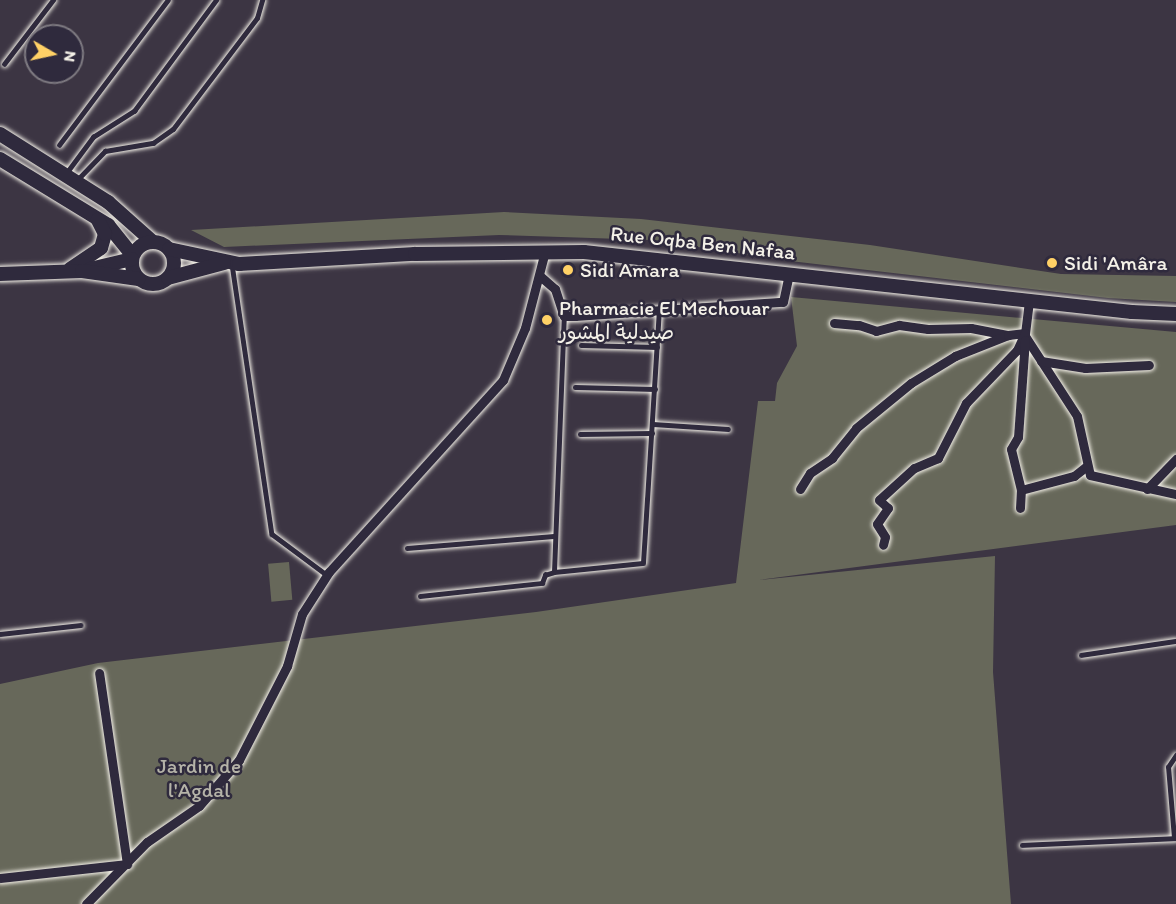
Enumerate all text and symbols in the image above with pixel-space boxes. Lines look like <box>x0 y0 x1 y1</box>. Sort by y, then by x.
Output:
north arrow <box>24 24 84 84</box>
text: N <box>60 50 81 63</box>
street label: Rue Oqba Ben Nafaa <box>609 221 797 265</box>
place label: Sidi 'Amâra <box>1064 250 1168 276</box>
marker: Sidi 'Amâra <box>1045 256 1059 270</box>
place label: Sidi Amara <box>580 257 679 283</box>
marker: Sidi Amara <box>561 263 575 277</box>
place label: Pharmacie El Mechouar صيدلية المشور <box>559 295 770 345</box>
marker: Pharmacie El Mechouar صيدلية المشور <box>540 313 554 327</box>
park label: Jardin de l'Agdal <box>157 753 241 803</box>

